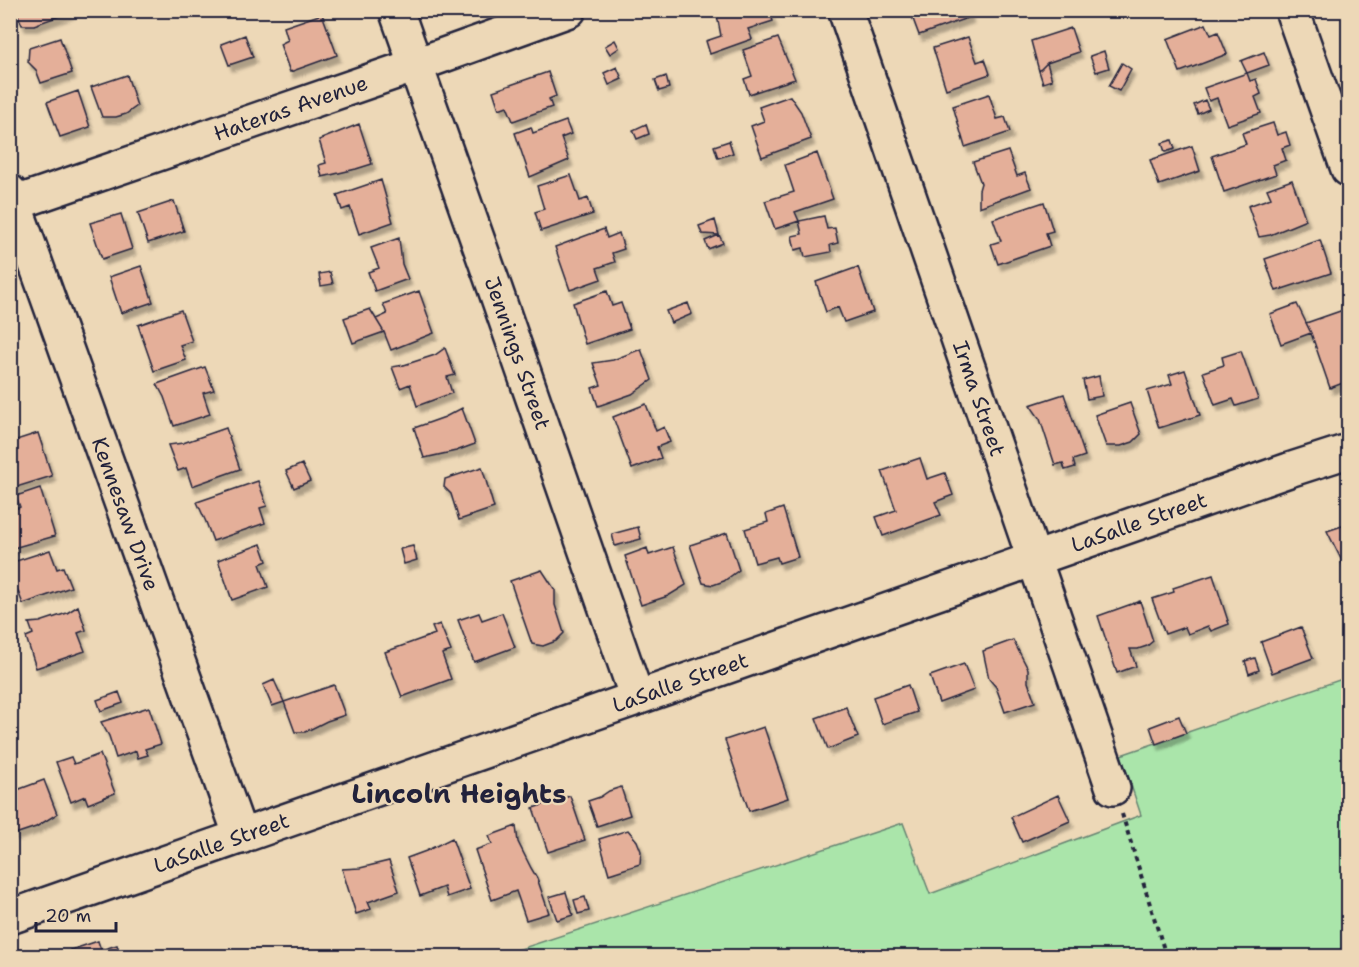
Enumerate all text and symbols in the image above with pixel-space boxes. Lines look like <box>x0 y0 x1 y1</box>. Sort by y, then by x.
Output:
street label: Hateras Avenue <box>210 69 372 148</box>
street label: Jennings Street <box>478 273 557 433</box>
street label: Irma Street <box>946 337 1012 460</box>
street label: Kennesaw Drive <box>85 433 166 595</box>
street label: LaSalle Street <box>1067 486 1211 559</box>
street label: LaSalle Street <box>609 646 752 719</box>
district label: Lincoln Heights <box>352 775 566 812</box>
street label: LaSalle Street <box>150 806 293 880</box>
scale bar <box>36 895 116 933</box>
text: 20 m <box>45 904 91 928</box>

